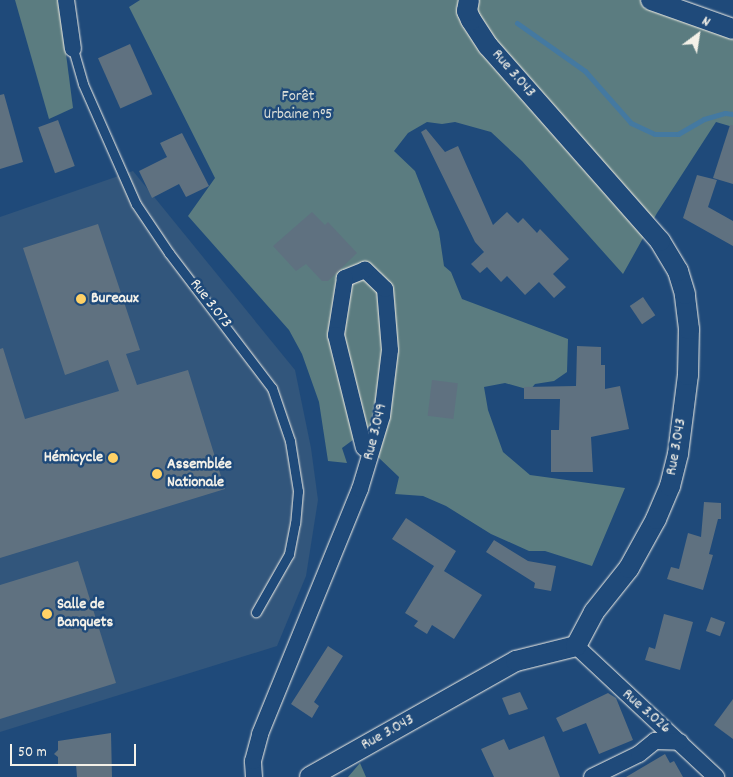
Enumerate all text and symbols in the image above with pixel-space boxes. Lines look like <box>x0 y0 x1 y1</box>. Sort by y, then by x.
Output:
north arrow <box>673 10 723 60</box>
text: N <box>698 12 714 32</box>
street label: Rue 3.043 <box>487 46 539 102</box>
park label: Forêt Urbaine n°5 <box>263 87 333 125</box>
street label: Rue 3.073 <box>185 276 235 332</box>
place label: Bureaux <box>91 289 139 309</box>
marker: Bureaux <box>75 293 87 305</box>
street label: Rue 3.049 <box>360 402 392 462</box>
street label: Rue 3.043 <box>663 417 691 477</box>
place label: Hémicycle <box>44 448 103 468</box>
marker: Hémicycle <box>107 452 119 464</box>
place label: Assemblée Nationale <box>167 455 232 493</box>
marker: Assemblée Nationale <box>151 468 163 480</box>
place label: Salle de Banquets <box>57 595 113 633</box>
marker: Salle de Banquets <box>41 608 53 620</box>
street label: Rue 3.026 <box>618 685 674 739</box>
street label: Rue 3.043 <box>358 711 418 755</box>
scale bar <box>12 734 139 766</box>
text: 50 m <box>18 742 47 764</box>

